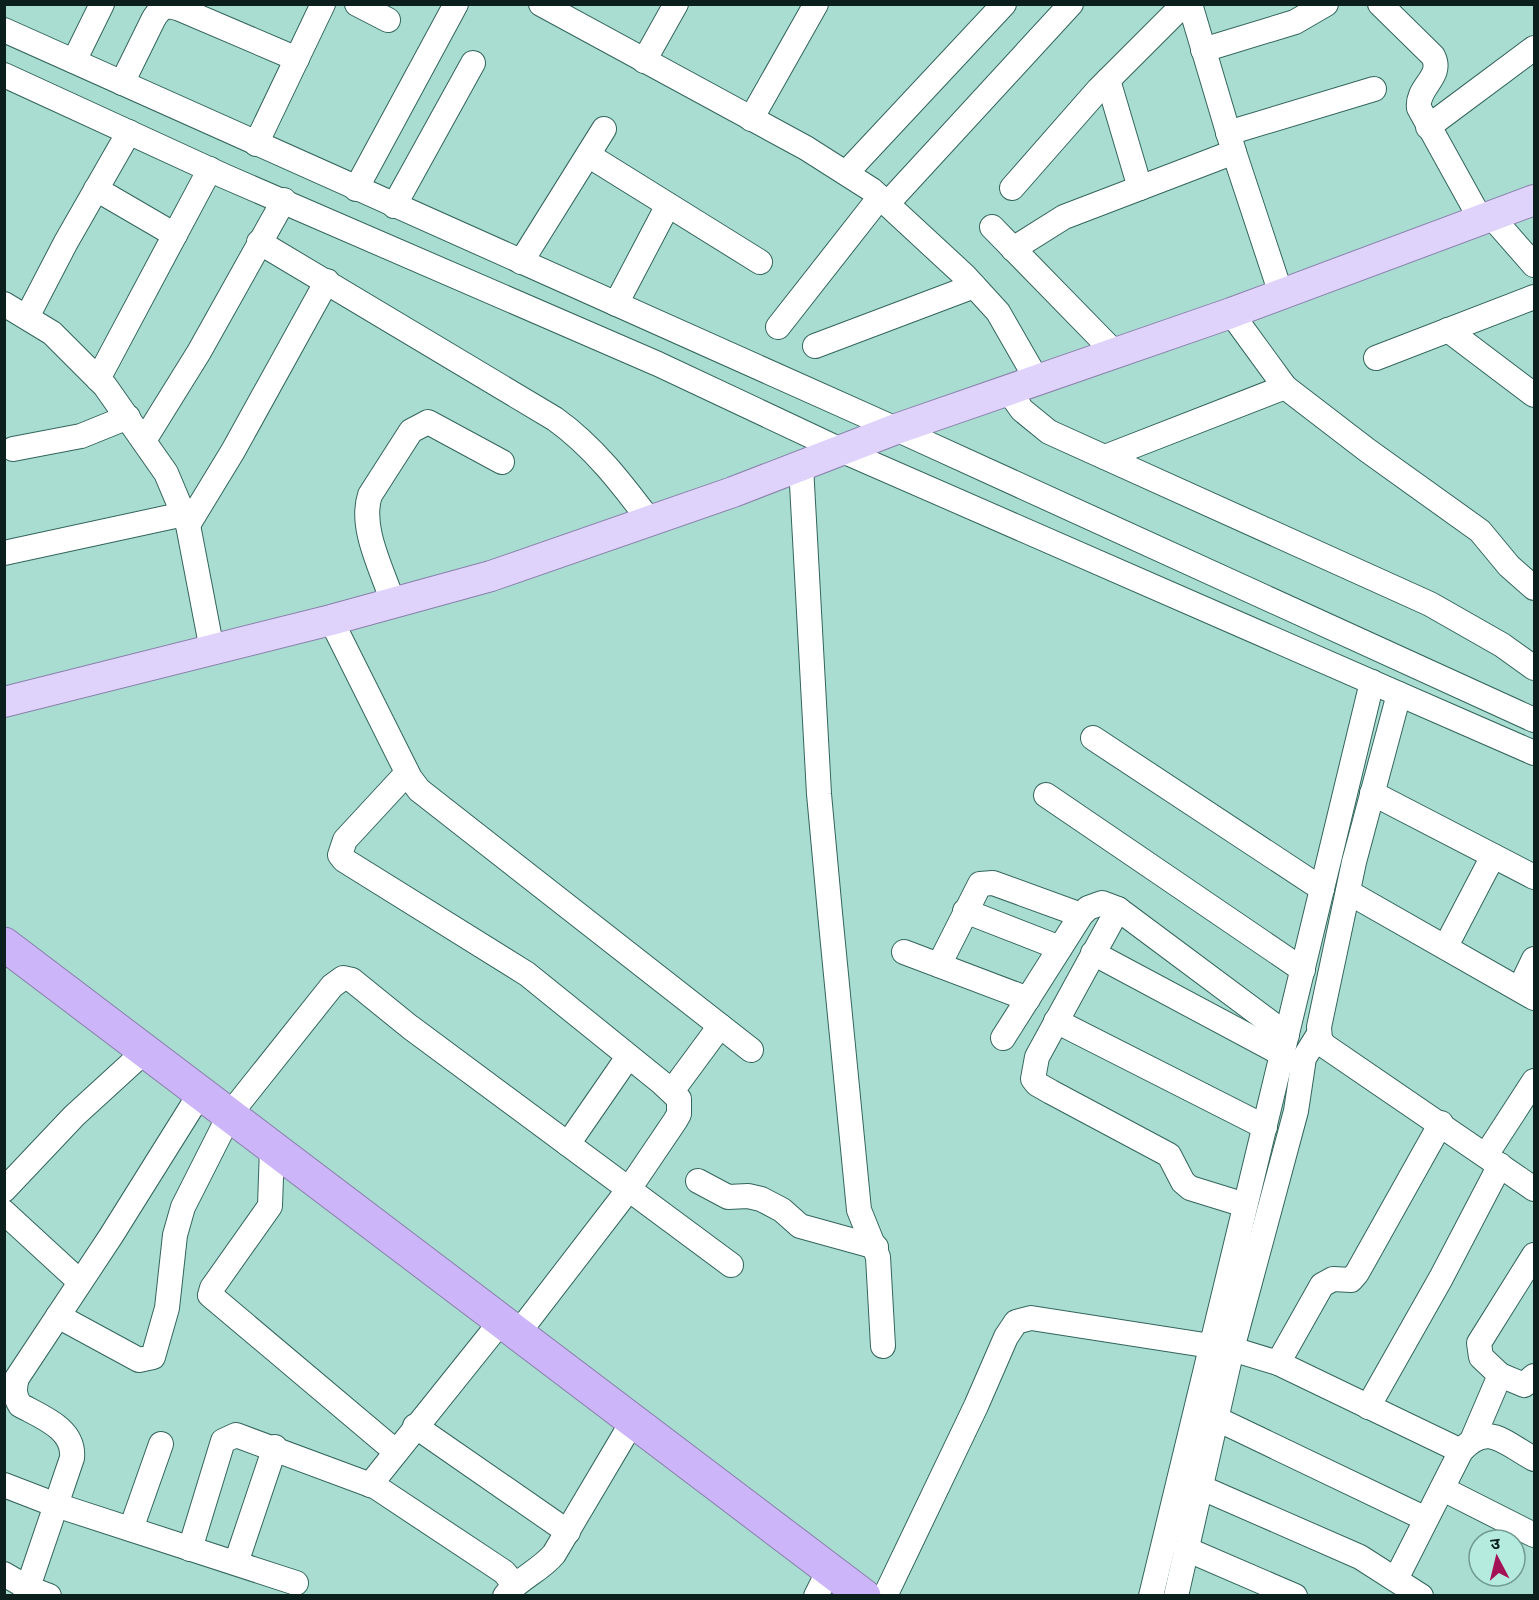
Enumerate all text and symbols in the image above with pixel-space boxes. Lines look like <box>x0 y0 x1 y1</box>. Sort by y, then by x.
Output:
north arrow <box>1467 1528 1527 1588</box>
text: उ <box>1489 1534 1502 1554</box>

